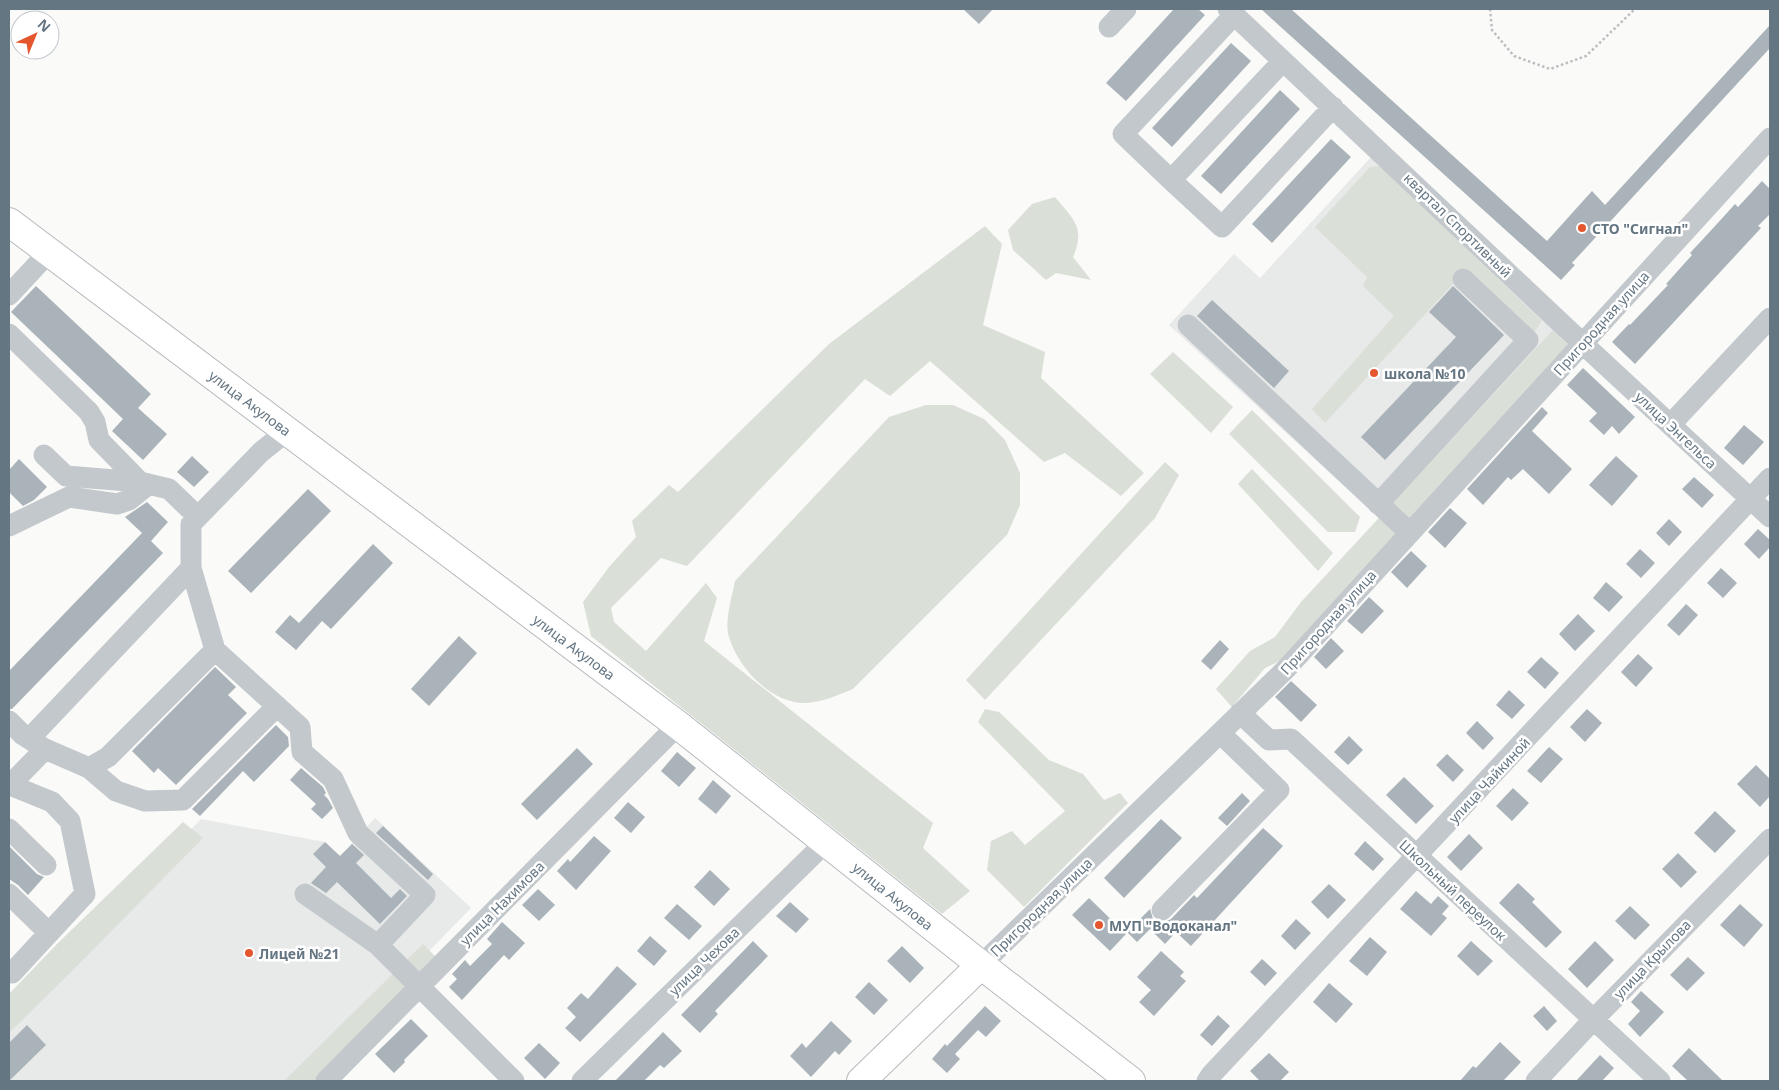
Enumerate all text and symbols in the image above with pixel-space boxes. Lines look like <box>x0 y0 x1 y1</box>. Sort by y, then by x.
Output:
north arrow <box>10 10 60 60</box>
text: N <box>34 14 55 36</box>
street label: квартал Спортивный <box>1400 169 1516 281</box>
place label: СТО "Сигнал" <box>1592 219 1688 238</box>
marker: СТО "Сигнал" <box>1576 222 1588 234</box>
street label: Пригородная улица <box>1549 267 1653 379</box>
place label: школа №10 <box>1384 364 1466 383</box>
street label: улица Акулова <box>205 366 295 440</box>
marker: школа №10 <box>1368 367 1380 379</box>
street label: улица Энгельса <box>1631 387 1721 473</box>
street label: Пригородная улица <box>1276 566 1380 678</box>
street label: улица Акулова <box>529 610 619 684</box>
street label: улица Чайкиной <box>1444 733 1534 827</box>
street label: Школьный переулок <box>1395 835 1511 945</box>
street label: Пригородная улица <box>986 853 1096 961</box>
street label: улица Нахимова <box>456 857 548 949</box>
street label: улица Акулова <box>849 858 937 934</box>
street label: улица Крылова <box>1609 915 1695 1003</box>
place label: МУП "Водоканал" <box>1109 916 1237 935</box>
marker: МУП "Водоканал" <box>1093 919 1105 931</box>
street label: улица Чехова <box>665 923 743 999</box>
place label: Лицей №21 <box>259 944 339 963</box>
marker: Лицей №21 <box>243 947 255 959</box>

